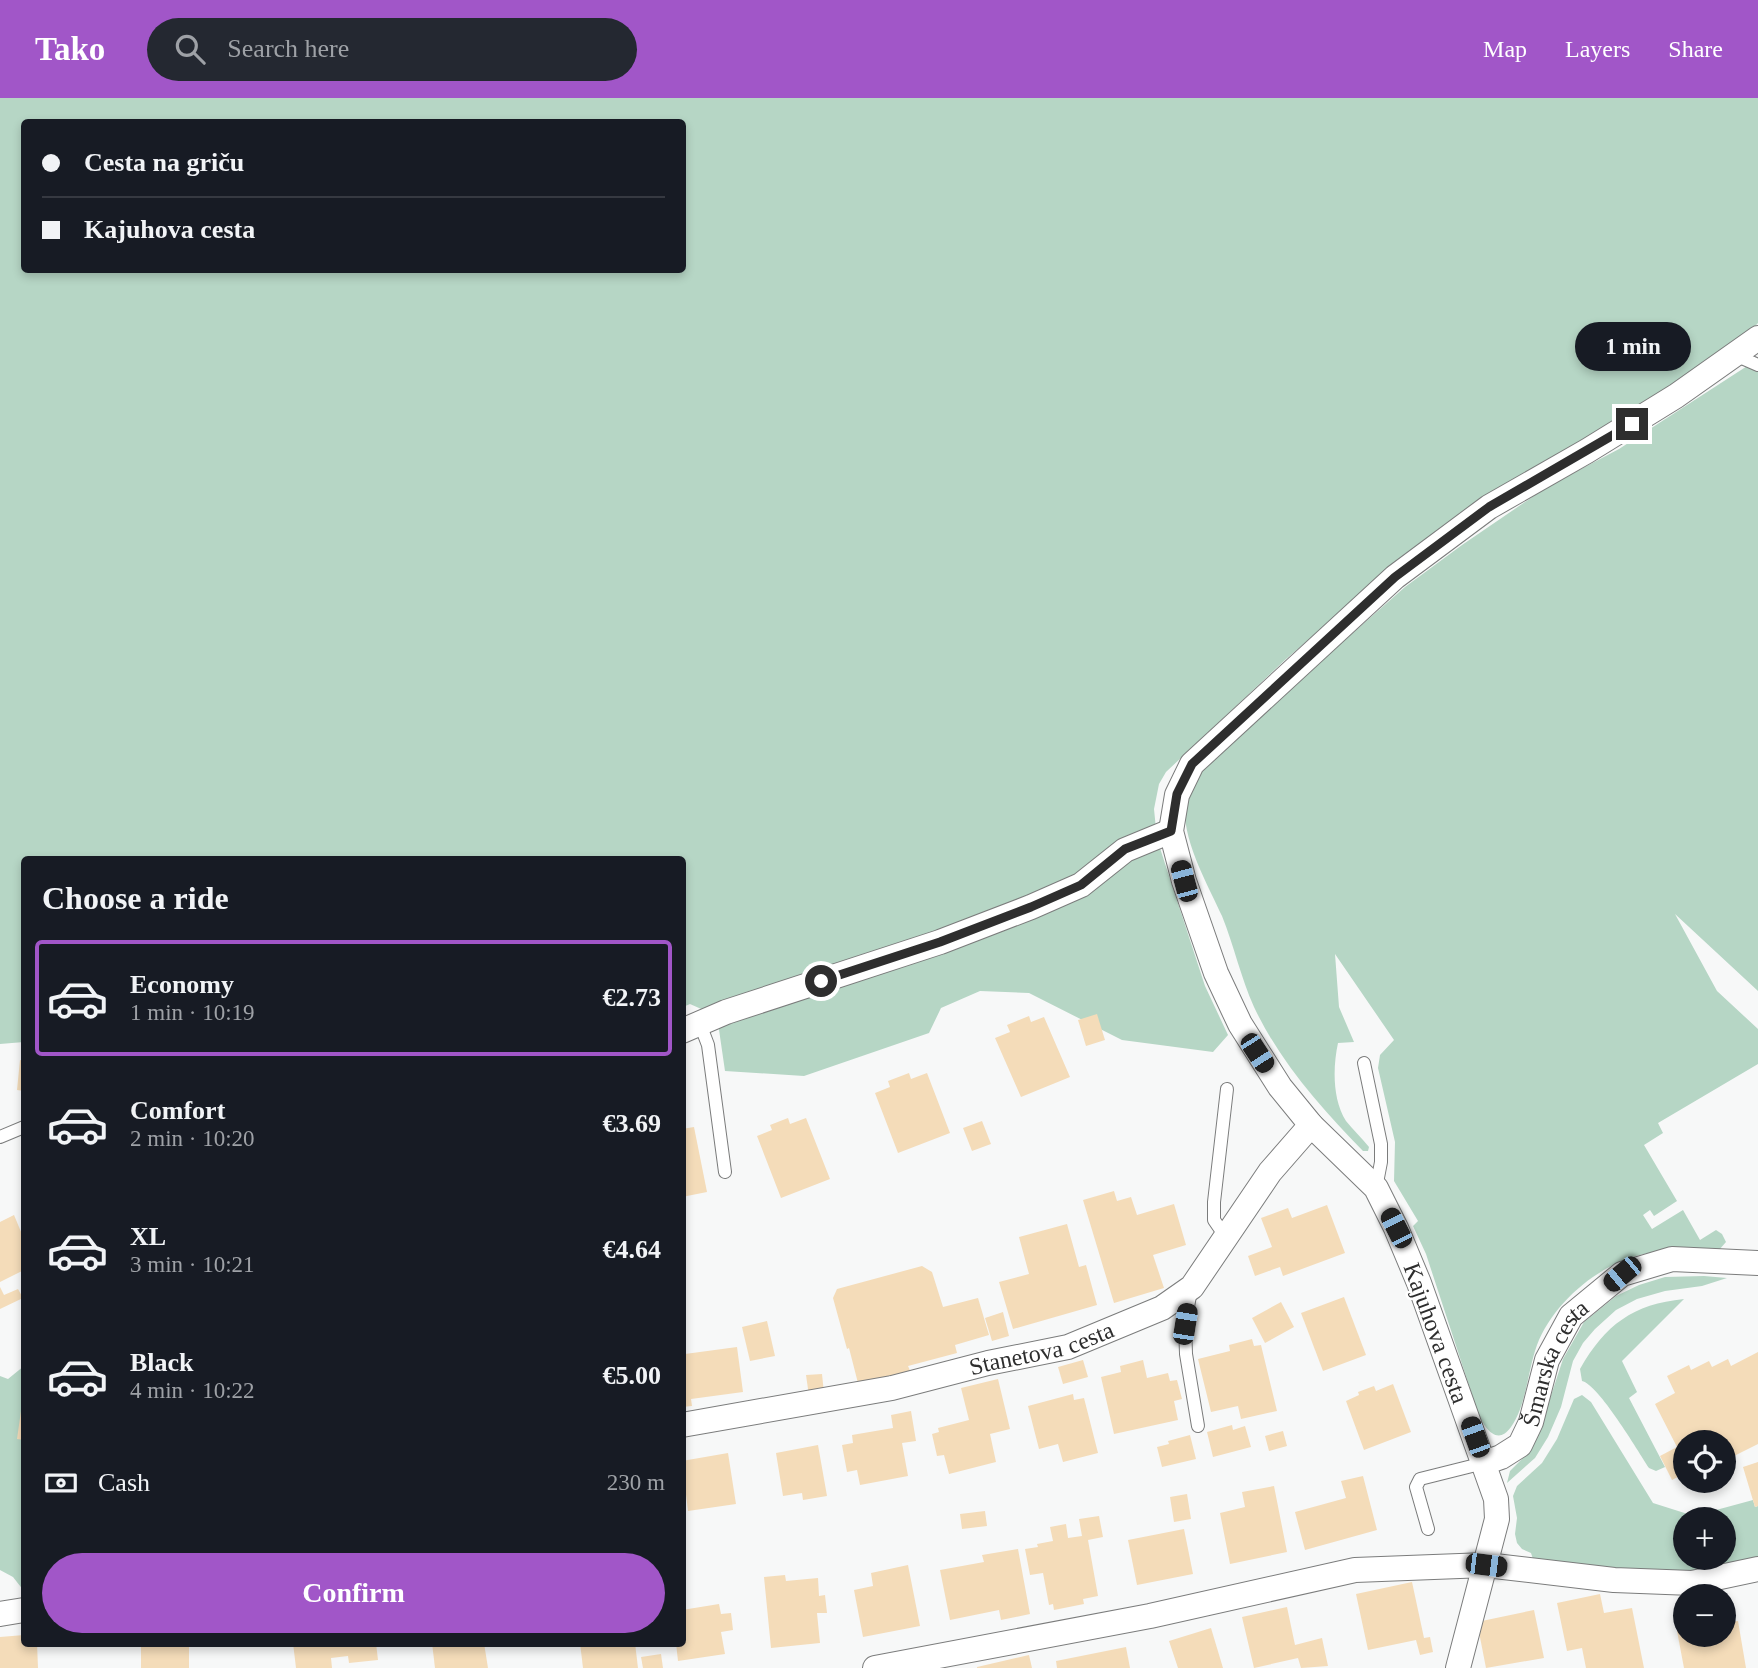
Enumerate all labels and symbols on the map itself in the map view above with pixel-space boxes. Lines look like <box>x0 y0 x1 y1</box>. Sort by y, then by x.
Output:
callout: 1 min <box>1574 322 1690 372</box>
route end <box>1616 408 1648 440</box>
car <box>1169 858 1200 904</box>
route start <box>805 965 837 997</box>
car <box>1237 1030 1278 1076</box>
car <box>1378 1205 1415 1251</box>
car <box>1600 1252 1645 1296</box>
street label: Kajuhova cesta <box>1399 1259 1474 1407</box>
street label: Šmarska cesta <box>1517 1294 1594 1429</box>
car <box>1172 1302 1199 1346</box>
street label: Stanetova cesta <box>967 1316 1118 1380</box>
car <box>1458 1414 1493 1460</box>
car <box>1464 1552 1509 1578</box>

